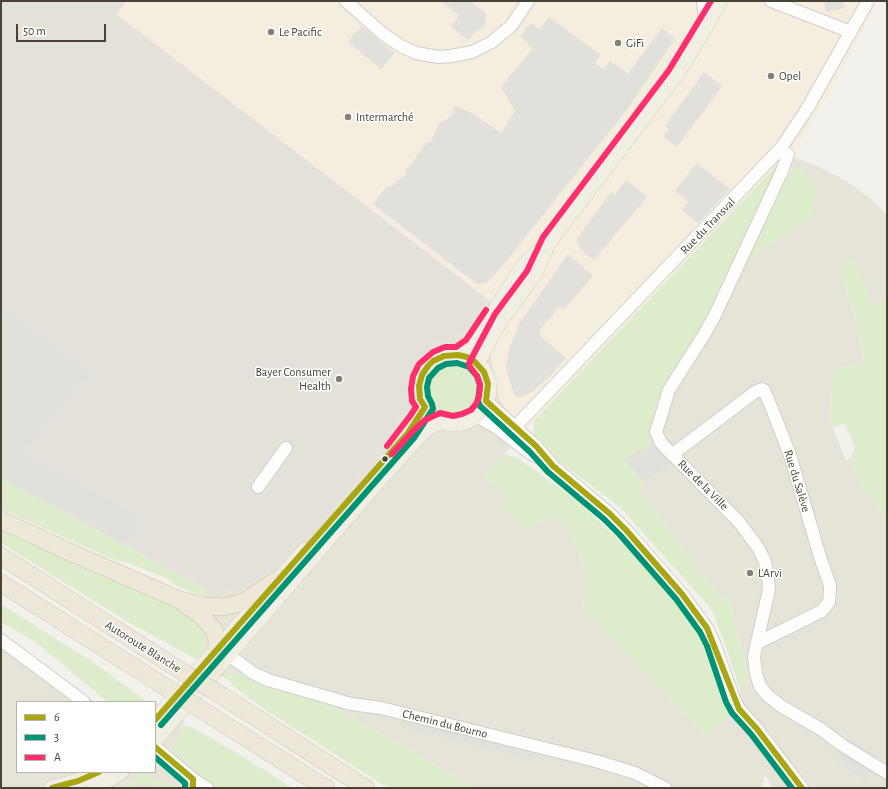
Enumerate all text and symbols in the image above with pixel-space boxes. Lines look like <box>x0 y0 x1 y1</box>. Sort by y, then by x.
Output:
scale bar <box>18 16 108 42</box>
text: 50 m <box>23 25 46 37</box>
place label: Le Pacific <box>279 25 322 39</box>
marker: Le Pacific <box>266 27 276 37</box>
place label: GiFi <box>626 36 644 50</box>
marker: GiFi <box>613 38 623 48</box>
place label: Opel <box>779 69 801 83</box>
marker: Opel <box>766 71 776 81</box>
place label: Intermarché <box>356 110 414 124</box>
marker: Intermarché <box>343 112 353 122</box>
street label: Rue du Transval <box>678 195 738 257</box>
place label: Bayer Consumer Health <box>255 365 331 393</box>
marker: Bayer Consumer Health <box>334 374 344 384</box>
street label: Rue du Salève <box>781 448 813 514</box>
unlabelled marker <box>380 454 390 464</box>
street label: Rue de la Ville <box>675 457 731 513</box>
place label: L'Arvi <box>758 566 782 580</box>
marker: L'Arvi <box>745 568 755 578</box>
street label: Autoroute Blanche <box>102 618 184 676</box>
legend <box>16 701 156 773</box>
street label: Chemin du Bourno <box>401 706 489 742</box>
text: 6 <box>54 711 60 723</box>
text: 3 <box>54 731 59 743</box>
text: A <box>54 751 61 763</box>

